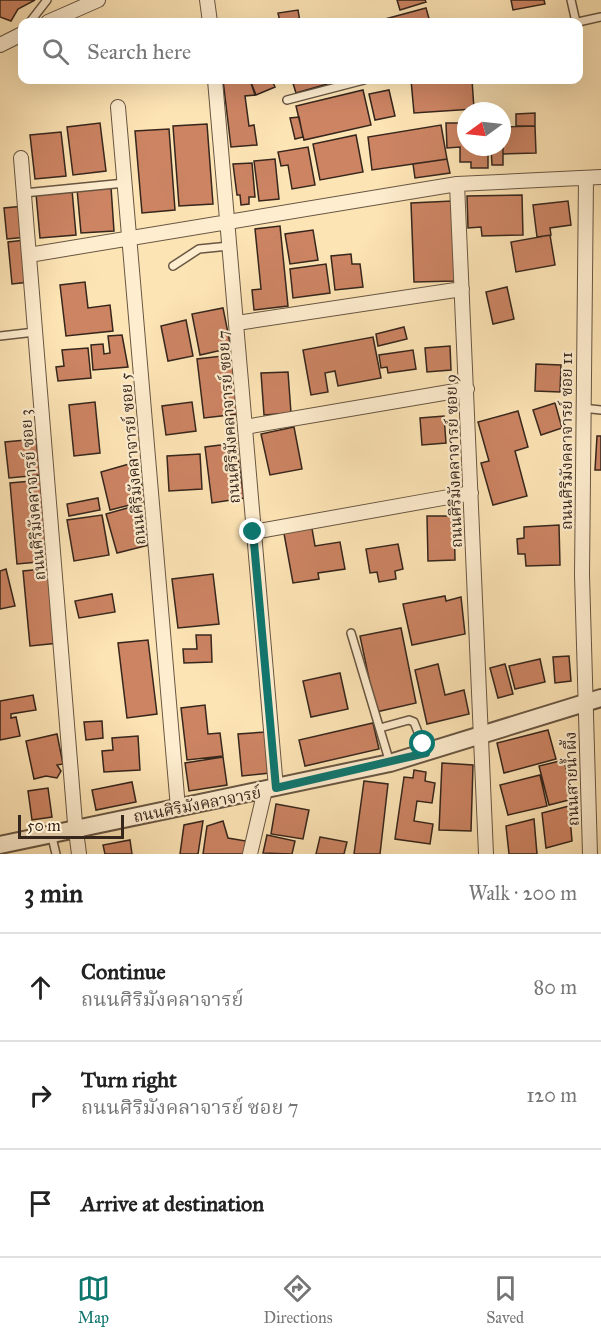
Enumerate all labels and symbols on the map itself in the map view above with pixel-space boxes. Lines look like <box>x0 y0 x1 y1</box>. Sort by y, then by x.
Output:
north arrow <box>457 102 511 156</box>
street label: ถนนศิริมังคลาจารย์ ซอย 7 <box>213 330 244 504</box>
street label: ถนนศิริมังคลาจารย์ ซอย 11 <box>557 352 576 530</box>
street label: ถนนศิริมังคลาจารย์ ซอย 5 <box>115 372 149 546</box>
street label: ถนนศิริมังคลาจารย์ ซอย 9 <box>441 374 466 548</box>
street label: ถนนศิริมังคลาจารย์ ซอย 3 <box>16 409 49 581</box>
route end <box>239 518 265 544</box>
route start <box>409 730 435 756</box>
street label: ถนนสายน้ำผึ้ง <box>558 731 583 827</box>
street label: ถนนศิริมังคลาจารย์ <box>132 783 263 826</box>
scale bar <box>18 812 124 840</box>

